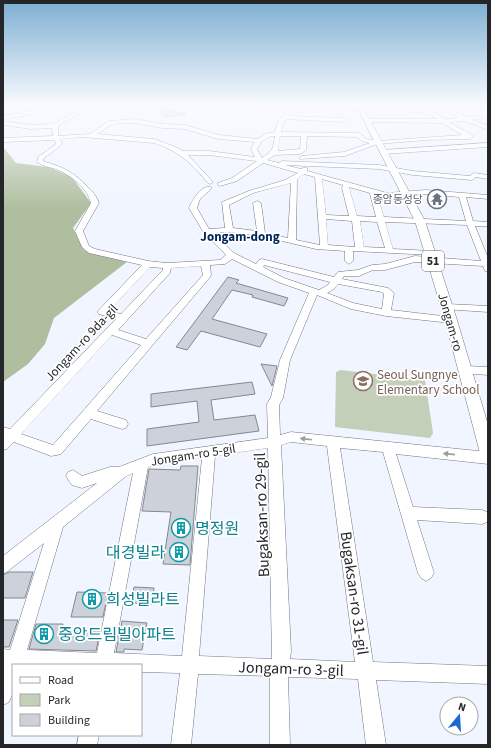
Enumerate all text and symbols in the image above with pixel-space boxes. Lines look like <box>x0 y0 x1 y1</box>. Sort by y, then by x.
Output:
temple icon: 종암동성당 <box>426 188 448 210</box>
place label: 종암동성당 <box>372 192 423 207</box>
district label: Jongam-dong <box>200 228 280 246</box>
road number: 51 <box>422 251 444 271</box>
street label: Jongam-ro <box>433 291 467 353</box>
street label: Jongam-ro 9da-gil <box>41 300 122 385</box>
place label: Seoul Sungnye Elementary School <box>377 366 479 399</box>
school or university icon: Seoul Sungnye Elementary School <box>352 370 374 392</box>
one-way arrow <box>300 435 312 442</box>
street label: Jongam-ro 5-gil <box>149 439 237 471</box>
one-way arrow <box>443 451 455 457</box>
street label: Bugaksan-ro 29-gil <box>249 452 275 578</box>
building icon: 명정원 <box>170 517 192 539</box>
place label: 명정원 <box>195 518 239 540</box>
street label: Bugaksan-ro 31-gil <box>334 530 374 656</box>
building icon: 대경빌라 <box>168 541 190 563</box>
place label: 대경빌라 <box>106 542 165 564</box>
building icon: 희성빌라트 <box>81 588 103 610</box>
place label: 희성빌라트 <box>106 589 180 611</box>
building icon: 중앙드림빌아파트 <box>33 623 55 645</box>
place label: 중앙드림빌아파트 <box>58 624 176 646</box>
street label: Jongam-ro 3-gil <box>238 656 344 682</box>
legend <box>12 664 142 736</box>
text: Road <box>48 672 74 689</box>
text: Park <box>48 692 70 709</box>
north arrow <box>439 696 479 736</box>
text: N <box>456 699 468 715</box>
text: Building <box>48 712 90 729</box>

